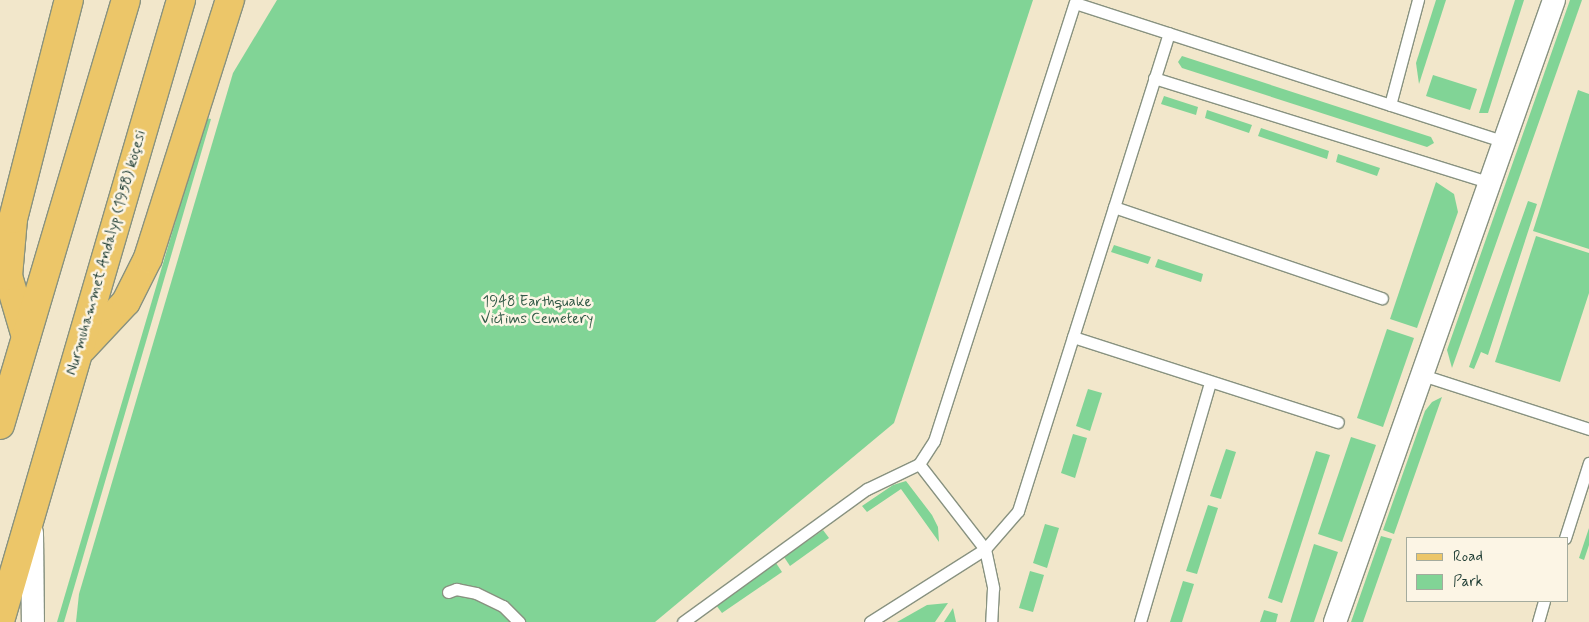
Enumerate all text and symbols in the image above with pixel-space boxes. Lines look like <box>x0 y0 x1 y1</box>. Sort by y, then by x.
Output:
street label: Nurmuhammet Andalyp (1958) köçesi <box>64 130 150 376</box>
park label: 1948 Earthquake Victims Cemetery <box>478 293 596 328</box>
legend <box>1406 537 1569 602</box>
text: Road <box>1453 547 1483 567</box>
text: Park <box>1453 572 1483 592</box>

